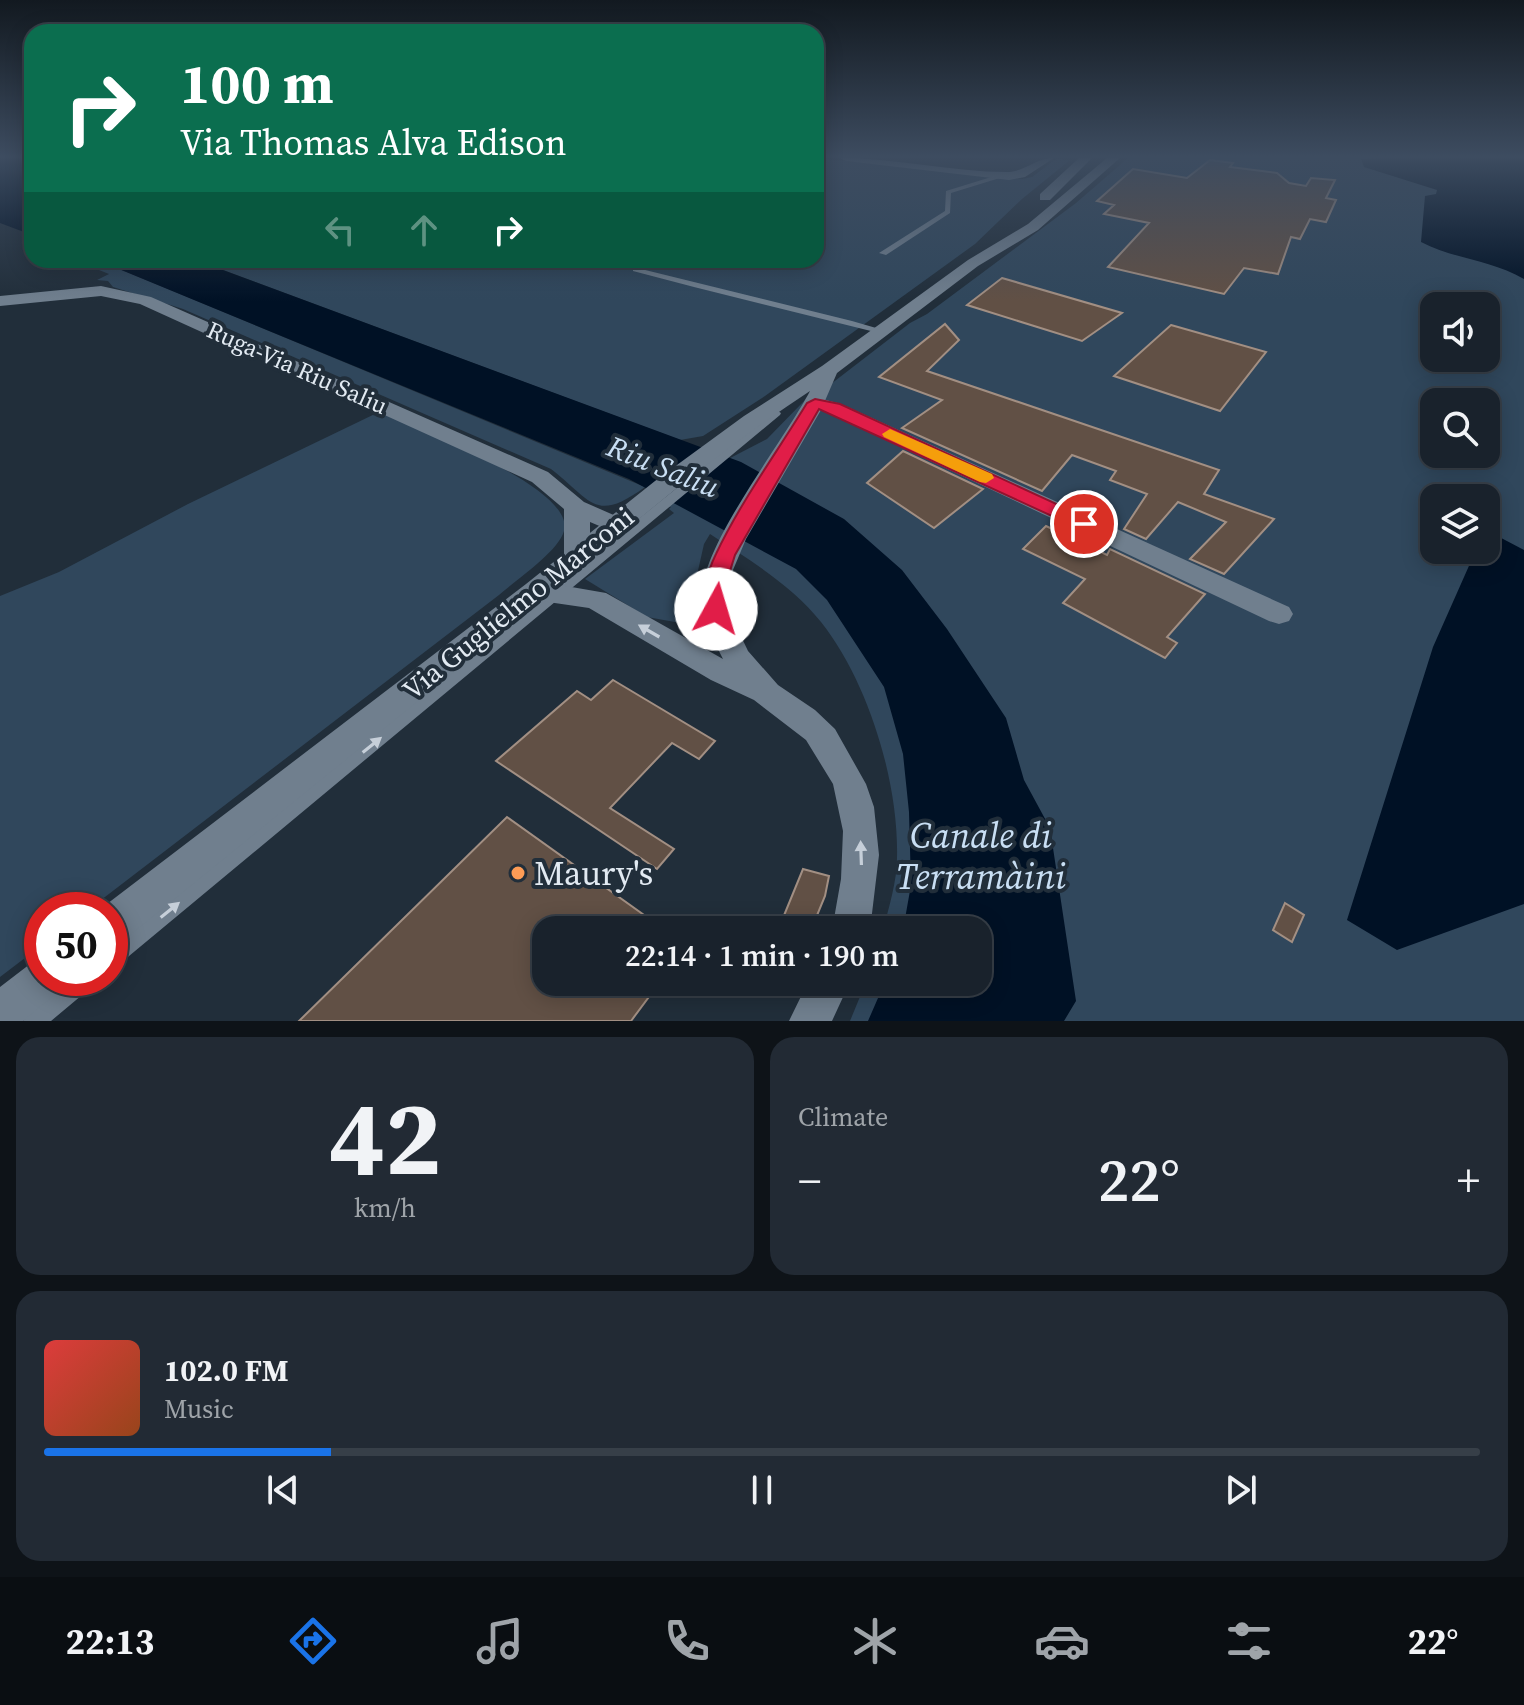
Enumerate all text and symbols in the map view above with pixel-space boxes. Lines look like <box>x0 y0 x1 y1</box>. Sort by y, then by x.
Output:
text: 100 m <box>180 45 334 122</box>
icon: right <box>48 56 152 160</box>
text: Via Thomas Alva Edison <box>180 118 566 167</box>
icon: left <box>318 208 362 252</box>
icon: ahead <box>402 208 446 252</box>
icon: right <box>486 208 530 252</box>
map controls <box>1420 292 1500 564</box>
button: sound <box>1420 292 1500 372</box>
street label: Ruga-Via Riu Saliu <box>202 313 393 422</box>
button: search <box>1420 388 1500 468</box>
water label: Riu Saliu <box>600 425 725 508</box>
button: layers <box>1420 484 1500 564</box>
pin <box>1050 490 1118 558</box>
street label: Via Guglielmo Marconi <box>394 498 642 708</box>
icon: arrive <box>1062 502 1106 546</box>
position arrow <box>674 567 758 651</box>
one-way arrow <box>638 624 660 638</box>
one-way arrow <box>362 737 382 754</box>
water label: Canale di Terramàini <box>896 811 1066 901</box>
one-way arrow <box>855 840 868 865</box>
place label: Maury's <box>534 850 653 896</box>
marker: Maury's <box>509 864 527 882</box>
speed limit sign: 50 <box>24 892 128 996</box>
one-way arrow <box>160 901 181 918</box>
text: 22:14 · 1 min · 190 m <box>625 935 899 976</box>
text: 42 <box>329 1066 441 1209</box>
text: Climate <box>798 1099 888 1135</box>
text: 22° <box>1098 1139 1180 1221</box>
text: − <box>798 1150 821 1211</box>
text: + <box>1457 1150 1480 1211</box>
text: km/h <box>354 1190 416 1226</box>
text: 102.0 FM <box>164 1350 289 1391</box>
text: Music <box>164 1391 234 1427</box>
icon: previous <box>261 1468 305 1512</box>
icon: pause <box>740 1468 784 1512</box>
icon: next <box>1219 1468 1263 1512</box>
icon: directions <box>285 1613 341 1669</box>
icon: music <box>472 1613 528 1669</box>
icon: phone <box>659 1613 715 1669</box>
icon: climate <box>847 1613 903 1669</box>
icon: car <box>1034 1613 1090 1669</box>
icon: filters <box>1221 1613 1277 1669</box>
text: 22:13 <box>66 1617 154 1666</box>
text: 22° <box>1408 1617 1458 1666</box>

